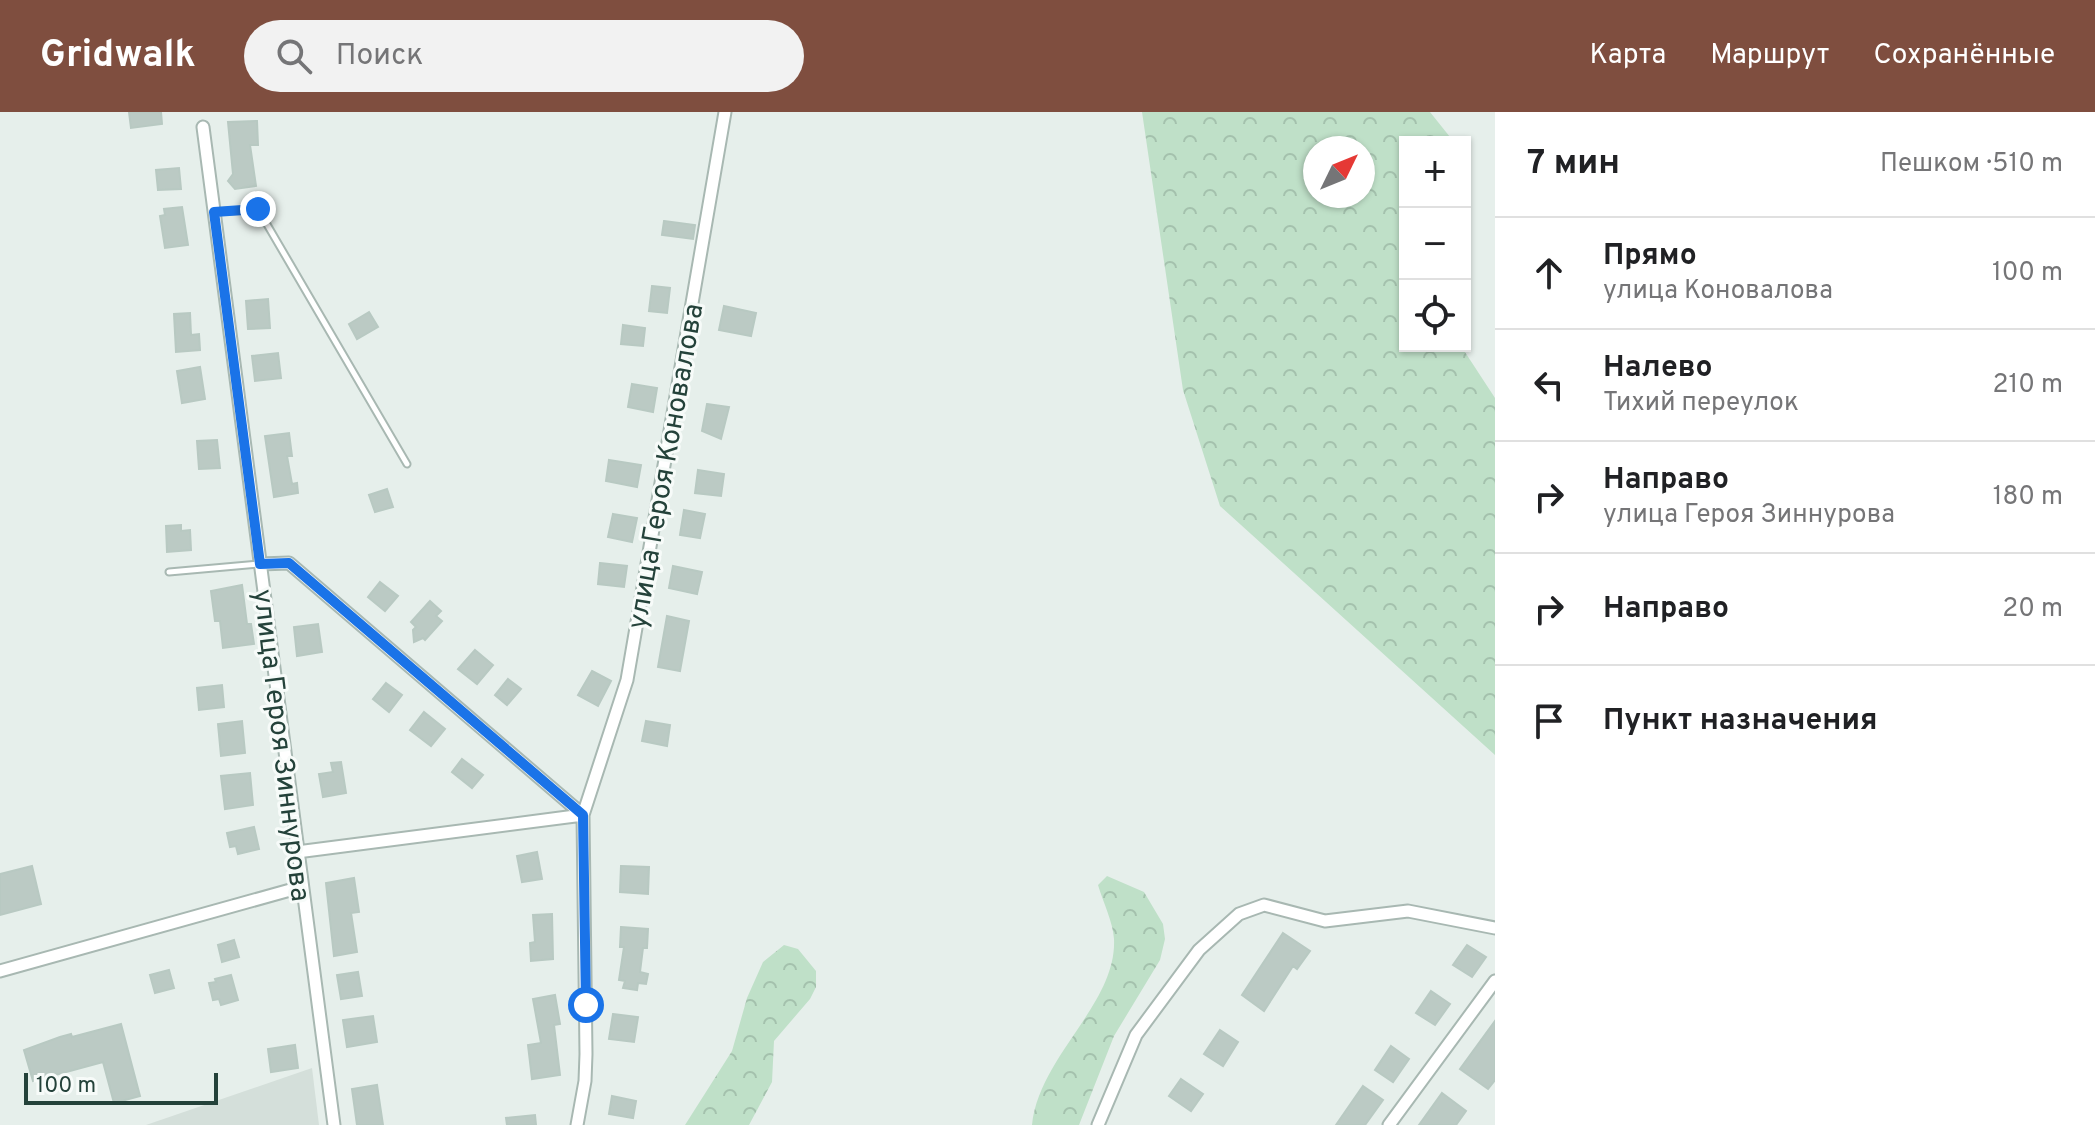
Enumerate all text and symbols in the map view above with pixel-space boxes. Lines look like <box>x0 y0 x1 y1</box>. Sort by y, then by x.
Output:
search box <box>244 20 804 92</box>
text: Gridwalk <box>40 32 196 81</box>
icon: search <box>272 34 316 78</box>
text: Поиск <box>336 38 423 75</box>
text: Карта <box>1590 38 1666 74</box>
text: Маршрут <box>1710 38 1829 74</box>
text: Сохранённые <box>1873 38 2055 74</box>
north arrow <box>1303 136 1375 208</box>
map controls <box>1399 136 1471 352</box>
button: + <box>1399 136 1471 208</box>
text: 7 мин <box>1527 143 1620 186</box>
text: Пешком · 510 m <box>1880 148 2063 181</box>
route end <box>240 191 276 227</box>
button: − <box>1399 208 1471 280</box>
text: Прямо <box>1603 238 1697 275</box>
icon: ahead <box>1527 251 1571 295</box>
text: 100 m <box>1992 257 2063 290</box>
text: улица Коновалова <box>1603 275 1833 308</box>
button: locate <box>1399 280 1471 352</box>
street label: улица Героя Коновалова <box>621 301 713 632</box>
text: Налево <box>1603 350 1712 387</box>
icon: left <box>1527 363 1571 407</box>
text: 210 m <box>1993 369 2063 402</box>
text: Тихий переулок <box>1603 387 1799 420</box>
text: Направо <box>1603 462 1729 499</box>
icon: right <box>1527 475 1571 519</box>
text: 180 m <box>1993 481 2063 514</box>
text: улица Героя Зиннурова <box>1603 499 1895 532</box>
street label: улица Героя Зиннурова <box>243 587 317 904</box>
icon: right <box>1527 587 1571 631</box>
text: Направо <box>1603 591 1729 628</box>
text: 20 m <box>2002 593 2063 626</box>
icon: arrive <box>1527 699 1571 743</box>
text: Пункт назначения <box>1603 703 1877 740</box>
route start <box>568 987 604 1023</box>
scale bar <box>24 1069 218 1105</box>
text: 100 m <box>36 1073 96 1100</box>

